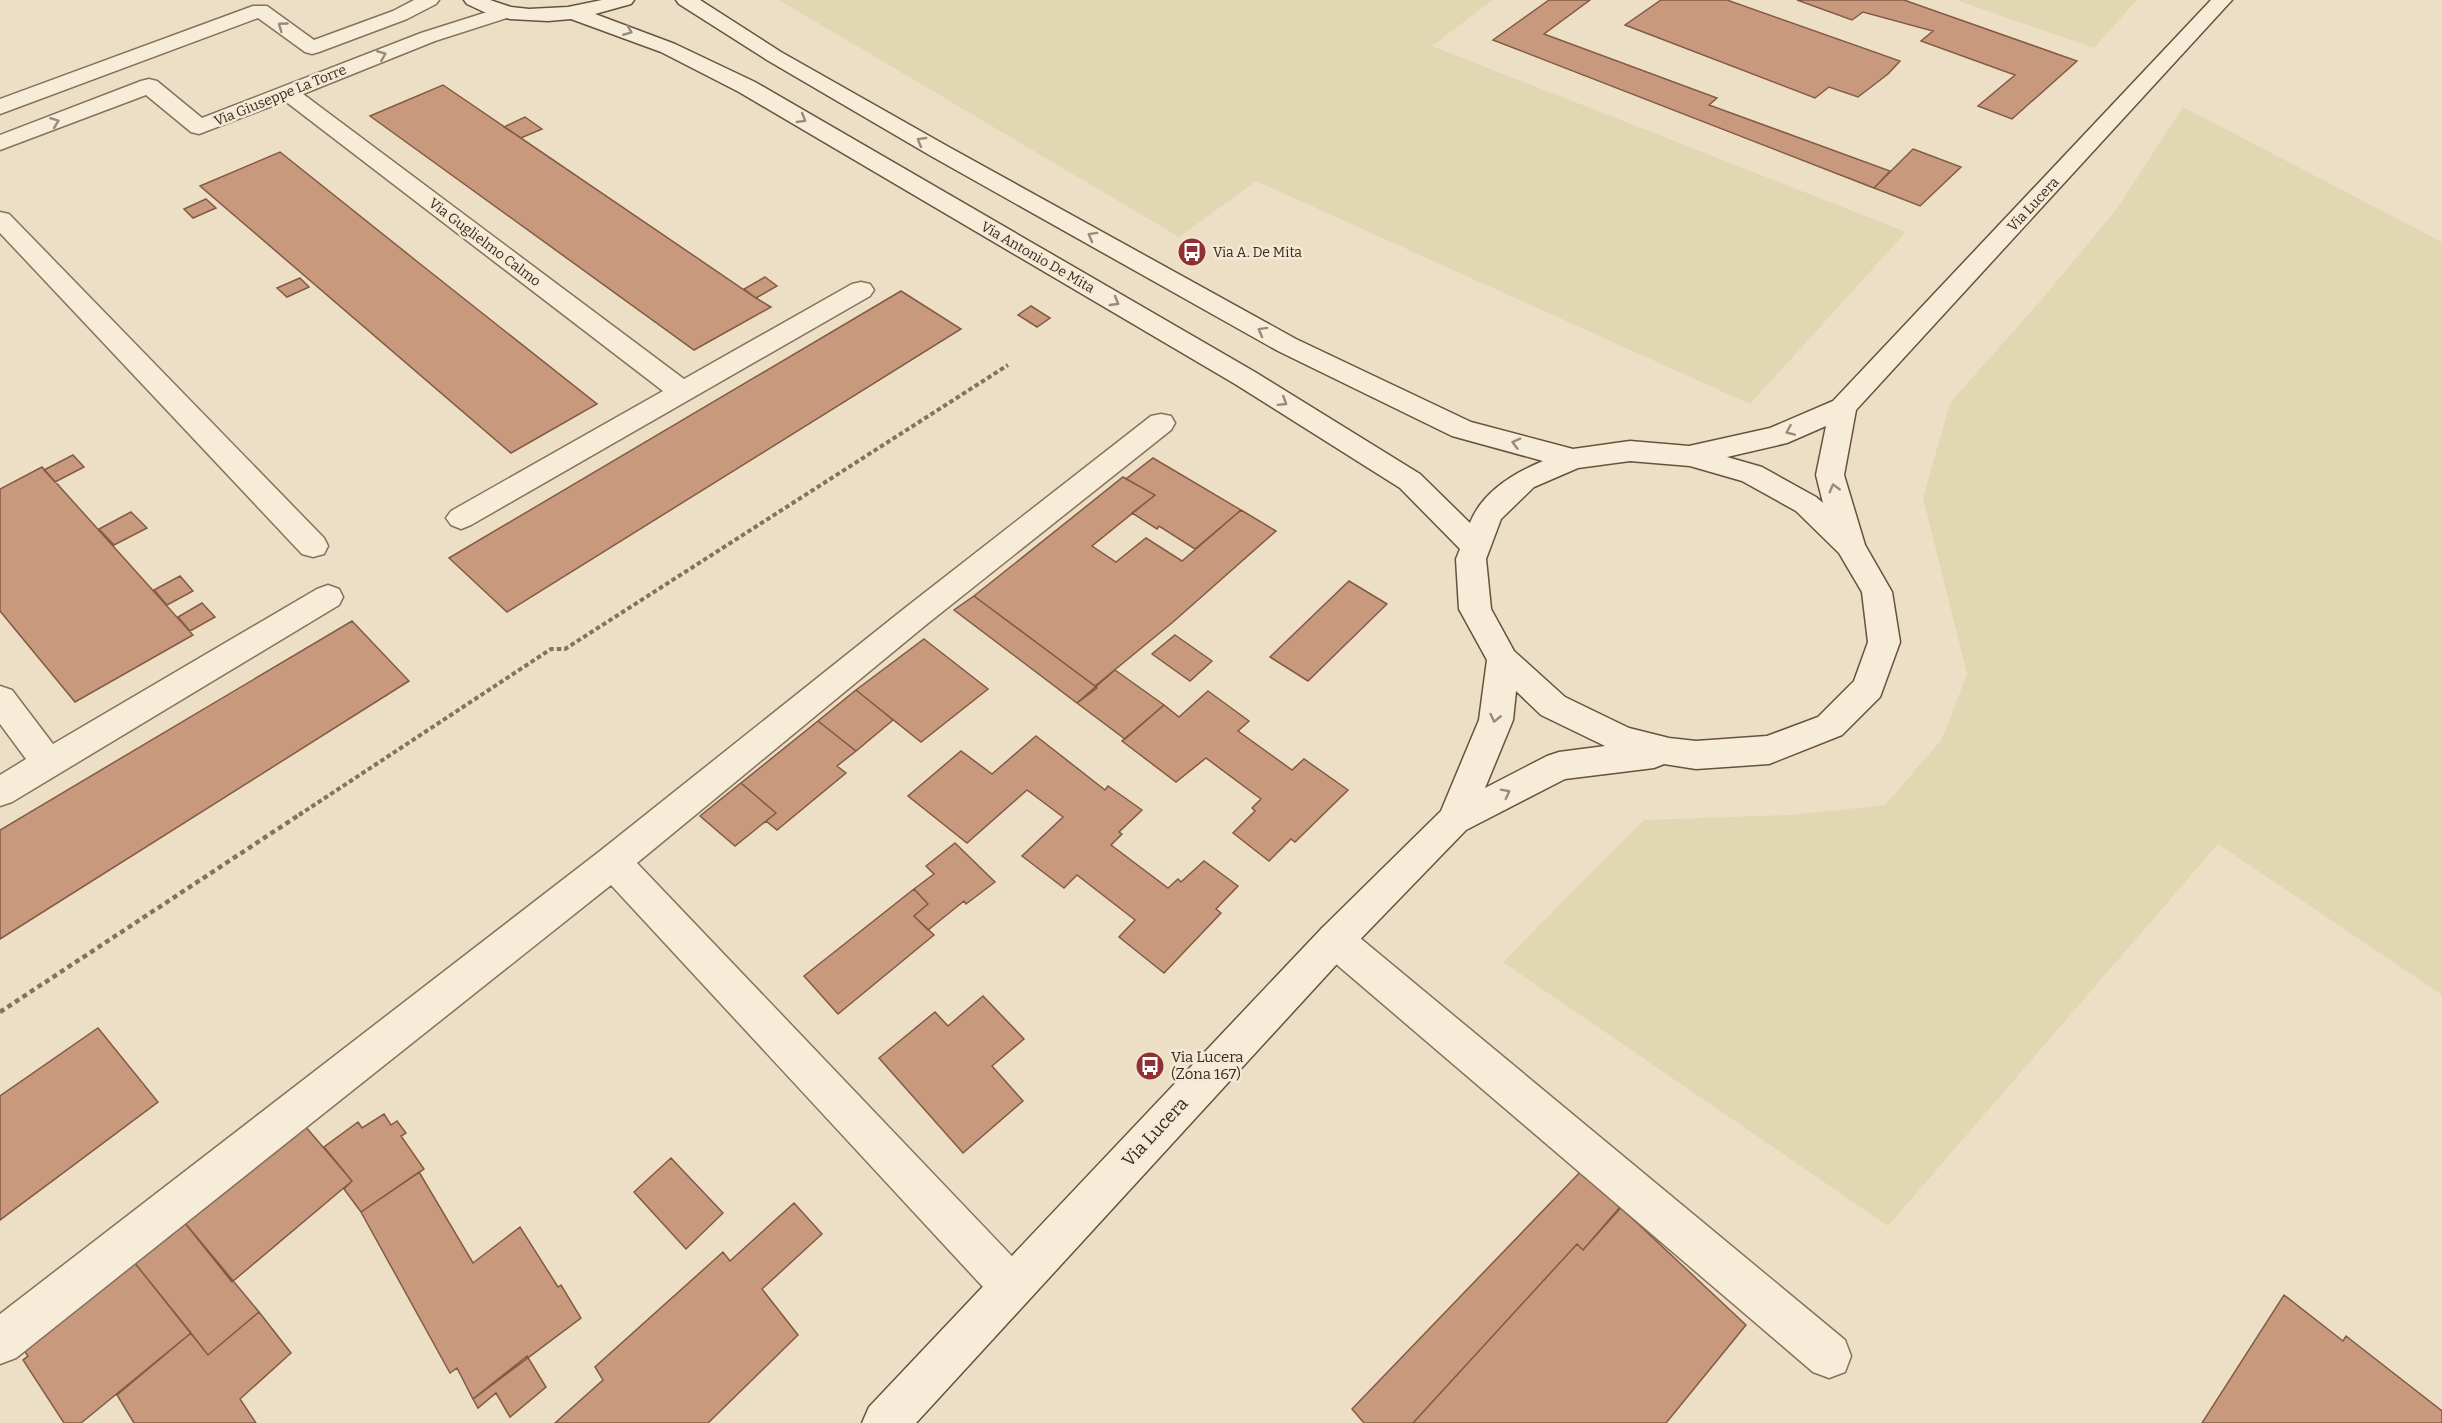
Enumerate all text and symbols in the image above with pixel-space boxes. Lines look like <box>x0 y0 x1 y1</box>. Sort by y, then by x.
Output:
one-way arrow <box>277 23 288 34</box>
one-way arrow <box>622 24 632 37</box>
one-way arrow <box>376 50 387 62</box>
street label: Via Giuseppe La Torre <box>212 61 349 130</box>
one-way arrow <box>795 112 806 123</box>
one-way arrow <box>48 117 59 129</box>
one-way arrow <box>917 136 927 148</box>
street label: Via Lucera <box>2004 174 2063 235</box>
street label: Via Guglielmo Calmo <box>425 195 544 290</box>
street label: Via Antonio De Mita <box>978 218 1098 297</box>
one-way arrow <box>1087 232 1098 243</box>
bus stop icon: Via A. De Mita <box>1176 236 1208 268</box>
place label: Via A. De Mita <box>1213 244 1302 261</box>
one-way arrow <box>1109 295 1119 307</box>
one-way arrow <box>1258 327 1268 338</box>
one-way arrow <box>1277 394 1287 406</box>
one-way arrow <box>1785 423 1796 435</box>
one-way arrow <box>1511 438 1521 451</box>
one-way arrow <box>1829 484 1842 494</box>
one-way arrow <box>1489 713 1502 723</box>
one-way arrow <box>1500 789 1511 800</box>
place label: Via Lucera (Zona 167) <box>1171 1048 1244 1083</box>
bus stop icon: Via Lucera (Zona 167) <box>1134 1050 1166 1082</box>
street label: Via Lucera <box>1117 1093 1193 1171</box>

